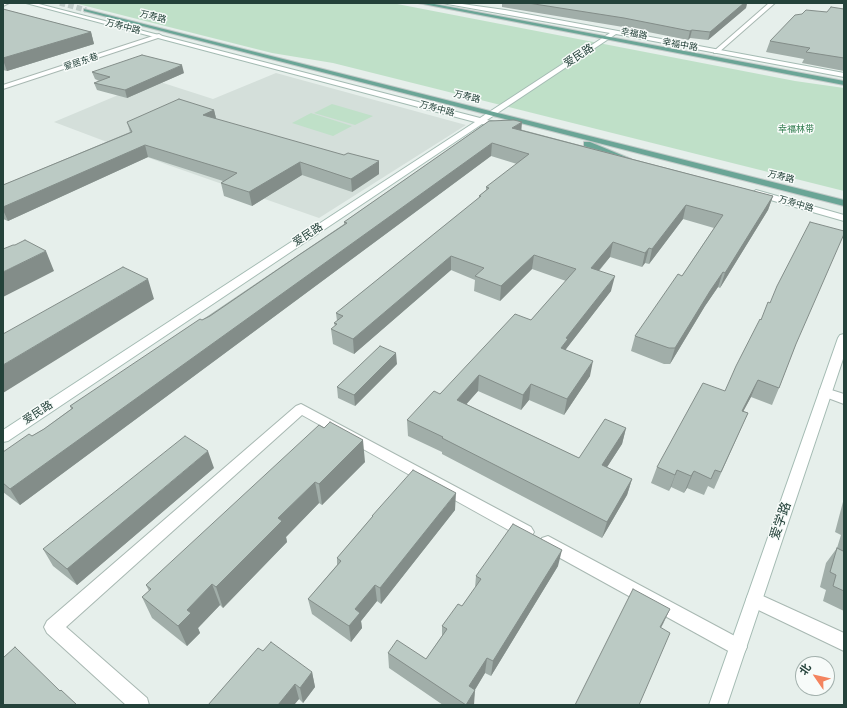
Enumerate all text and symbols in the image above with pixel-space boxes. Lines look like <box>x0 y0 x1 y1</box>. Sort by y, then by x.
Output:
street label: 万寿路 <box>139 8 167 26</box>
street label: 万寿中路 <box>104 17 142 37</box>
street label: 幸福路 <box>620 26 648 42</box>
street label: 幸福中路 <box>661 37 699 53</box>
street label: 爱民路 <box>562 41 596 71</box>
street label: 爱居东巷 <box>62 51 100 73</box>
street label: 万寿路 <box>453 88 481 106</box>
street label: 万寿中路 <box>418 99 456 119</box>
park label: 幸福林带 <box>778 124 814 134</box>
street label: 万寿路 <box>767 168 795 186</box>
street label: 万寿中路 <box>777 194 815 214</box>
street label: 爱民路 <box>291 220 325 250</box>
street label: 爱民路 <box>21 398 55 428</box>
street label: 爱学路 <box>767 500 795 542</box>
north arrow <box>795 656 835 696</box>
text: 北 <box>797 661 814 678</box>

